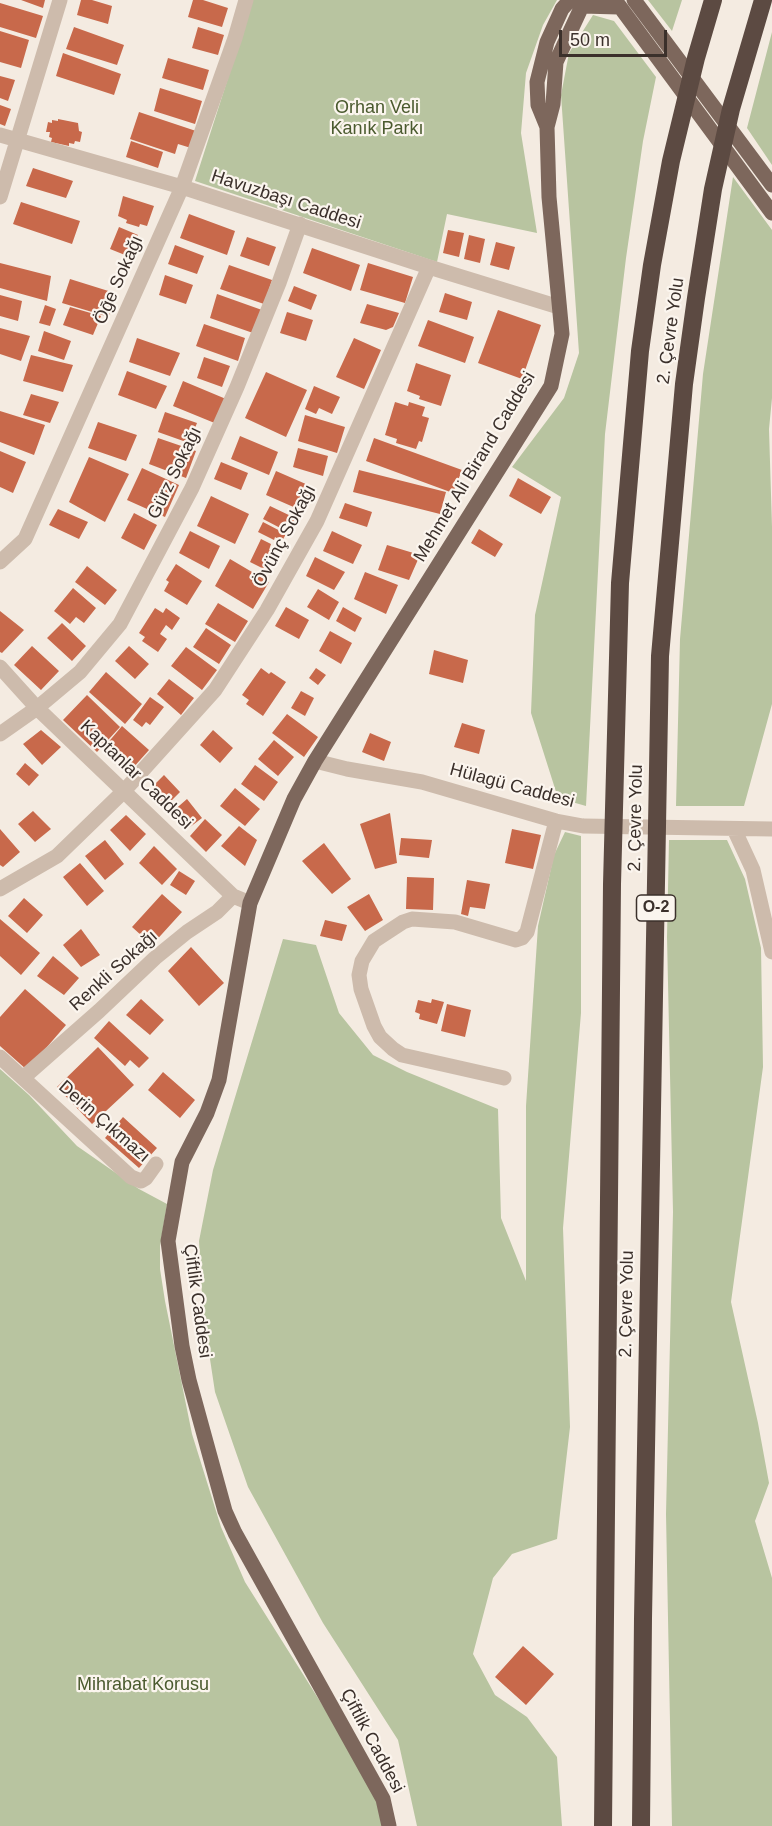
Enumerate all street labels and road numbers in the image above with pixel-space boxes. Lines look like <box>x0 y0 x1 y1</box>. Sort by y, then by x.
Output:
street label: Havuzbaşı Caddesi <box>208 166 364 234</box>
street label: Öḡe Sokağı <box>90 232 148 328</box>
street label: 2. Çevre Yolu <box>653 276 689 386</box>
street label: Mehmet Ali Birand Caddesi <box>410 368 540 566</box>
street label: Gürz Sokağı <box>143 423 207 523</box>
street label: Övünç Sokağı <box>249 481 321 591</box>
street label: Kaptanlar Caddesi <box>75 716 197 834</box>
street label: Hülagü Caddesi <box>447 759 577 813</box>
street label: 2. Çevre Yolu <box>624 764 648 872</box>
road number: O-2 <box>636 895 676 921</box>
street label: Renkli Sokağı <box>66 926 162 1016</box>
street label: Derin Çıkmazı <box>54 1076 154 1168</box>
street label: Çiftlik Caddesi <box>178 1243 216 1359</box>
street label: 2. Çevre Yolu <box>615 1250 639 1358</box>
street label: Çiftlik Caddesi <box>335 1685 409 1797</box>

